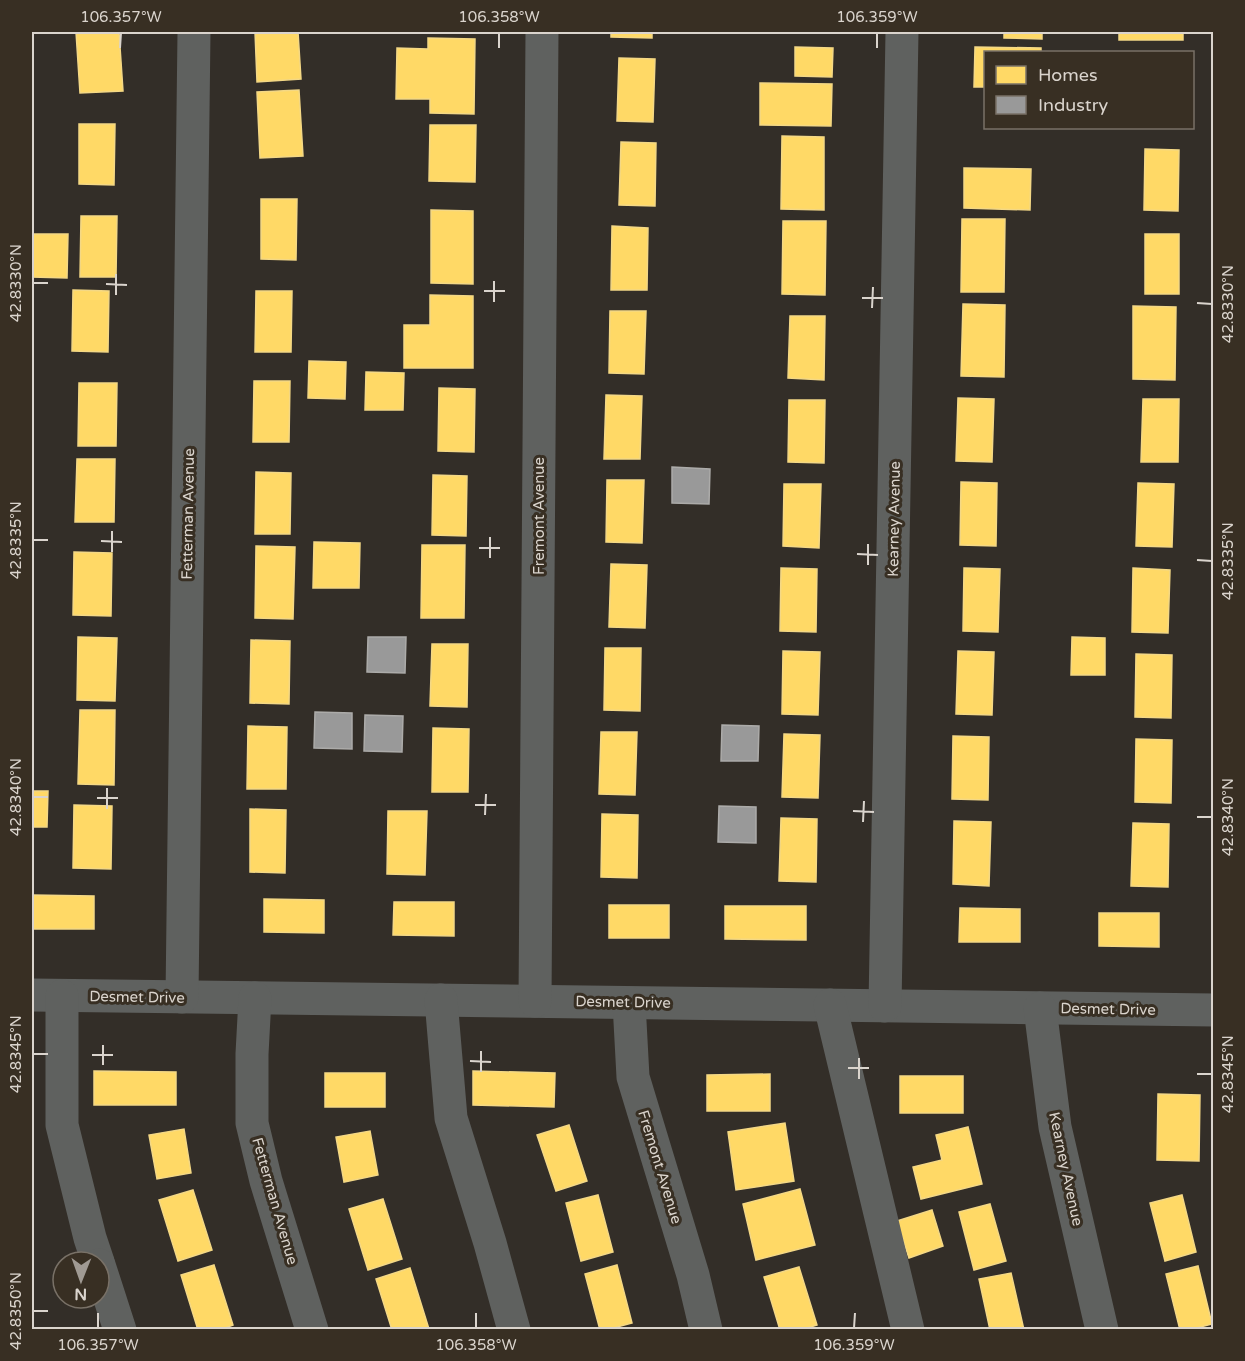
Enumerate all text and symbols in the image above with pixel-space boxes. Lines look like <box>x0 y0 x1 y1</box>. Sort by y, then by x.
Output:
text: 106.357°W <box>80 8 162 26</box>
text: 106.358°W <box>458 8 540 26</box>
text: 106.359°W <box>836 8 918 26</box>
legend <box>984 51 1194 129</box>
text: Homes <box>1038 64 1098 86</box>
text: Industry <box>1038 94 1109 116</box>
text: 42.8330°N <box>7 244 25 322</box>
text: 42.8330°N <box>1219 265 1237 343</box>
street label: Fetterman Avenue <box>178 448 198 580</box>
street label: Fremont Avenue <box>530 457 548 575</box>
street label: Kearney Avenue <box>884 461 904 577</box>
text: 42.8335°N <box>7 501 25 579</box>
text: 42.8335°N <box>1219 522 1237 600</box>
text: 42.8340°N <box>7 758 25 836</box>
text: 42.8340°N <box>1219 778 1237 856</box>
street label: Desmet Drive <box>89 987 185 1007</box>
street label: Desmet Drive <box>575 992 671 1012</box>
street label: Desmet Drive <box>1060 999 1156 1019</box>
text: 42.8345°N <box>7 1015 25 1093</box>
text: 42.8345°N <box>1219 1035 1237 1113</box>
street label: Fremont Avenue <box>634 1108 686 1226</box>
street label: Kearney Avenue <box>1045 1110 1087 1228</box>
street label: Fetterman Avenue <box>248 1135 302 1267</box>
north arrow <box>51 1250 111 1310</box>
text: 42.8350°N <box>7 1272 25 1350</box>
text: N <box>74 1284 87 1304</box>
text: 106.357°W <box>57 1336 139 1354</box>
text: 106.358°W <box>435 1336 517 1354</box>
text: 106.359°W <box>813 1336 895 1354</box>

